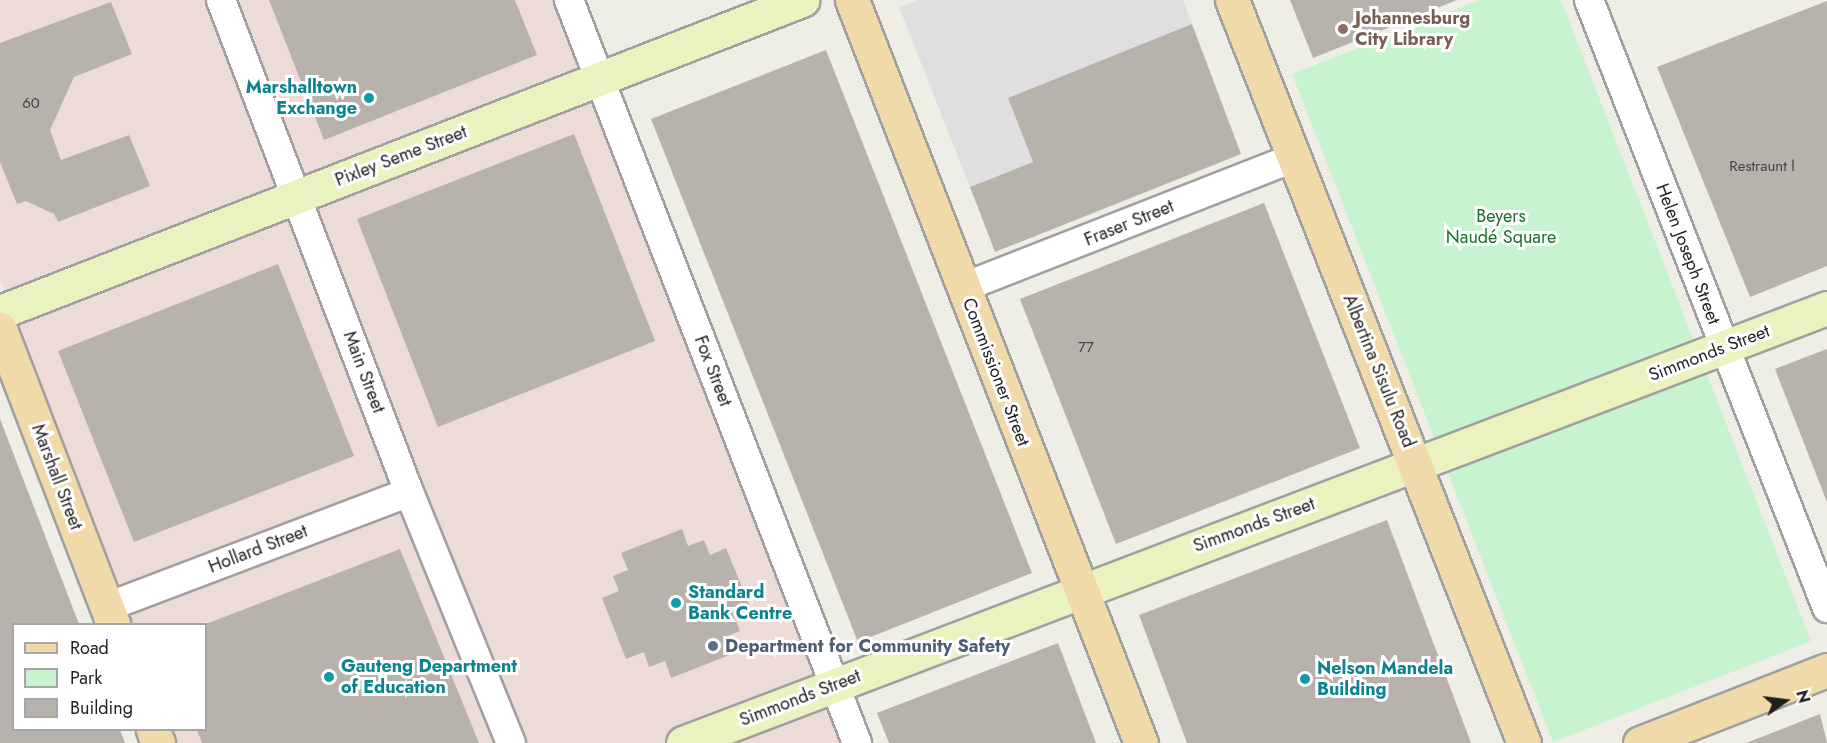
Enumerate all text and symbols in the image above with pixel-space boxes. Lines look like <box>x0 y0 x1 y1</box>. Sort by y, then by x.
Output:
place label: Johannesburg City Library <box>1355 8 1470 50</box>
marker: Johannesburg City Library <box>1336 22 1350 36</box>
place label: Marshalltown Exchange <box>246 77 357 119</box>
marker: Marshalltown Exchange <box>362 91 376 105</box>
house number: 60 <box>22 95 40 113</box>
street label: Pixley Seme Street <box>332 121 470 191</box>
house number: Restraunt l <box>1729 158 1795 176</box>
street label: Helen Joseph Street <box>1651 181 1725 327</box>
street label: Fraser Street <box>1081 195 1177 251</box>
park label: Beyers Naudé Square <box>1446 206 1556 248</box>
street label: Albertina Sisulu Road <box>1338 291 1420 451</box>
street label: Commissioner Street <box>958 295 1034 449</box>
street label: Simmonds Street <box>1645 320 1773 386</box>
street label: Main Street <box>339 328 389 416</box>
street label: Fox Street <box>690 333 736 409</box>
house number: 77 <box>1078 339 1094 357</box>
street label: Marshall Street <box>27 421 87 533</box>
street label: Simmonds Street <box>1190 493 1318 557</box>
street label: Hollard Street <box>205 520 311 578</box>
place label: Standard Bank Centre <box>688 582 792 624</box>
marker: Standard Bank Centre <box>669 596 683 610</box>
legend <box>12 623 207 731</box>
text: Road <box>70 635 109 661</box>
place label: Department for Community Safety <box>725 635 1010 657</box>
marker: Department for Community Safety <box>706 639 720 653</box>
place label: Gauteng Department of Education <box>341 656 517 698</box>
place label: Nelson Mandela Building <box>1317 658 1453 700</box>
text: Park <box>70 665 102 691</box>
street label: Simmonds Street <box>736 665 864 731</box>
marker: Gauteng Department of Education <box>322 670 336 684</box>
north arrow <box>1755 671 1815 731</box>
marker: Nelson Mandela Building <box>1298 672 1312 686</box>
text: N <box>1790 688 1816 705</box>
text: Building <box>70 695 133 721</box>

